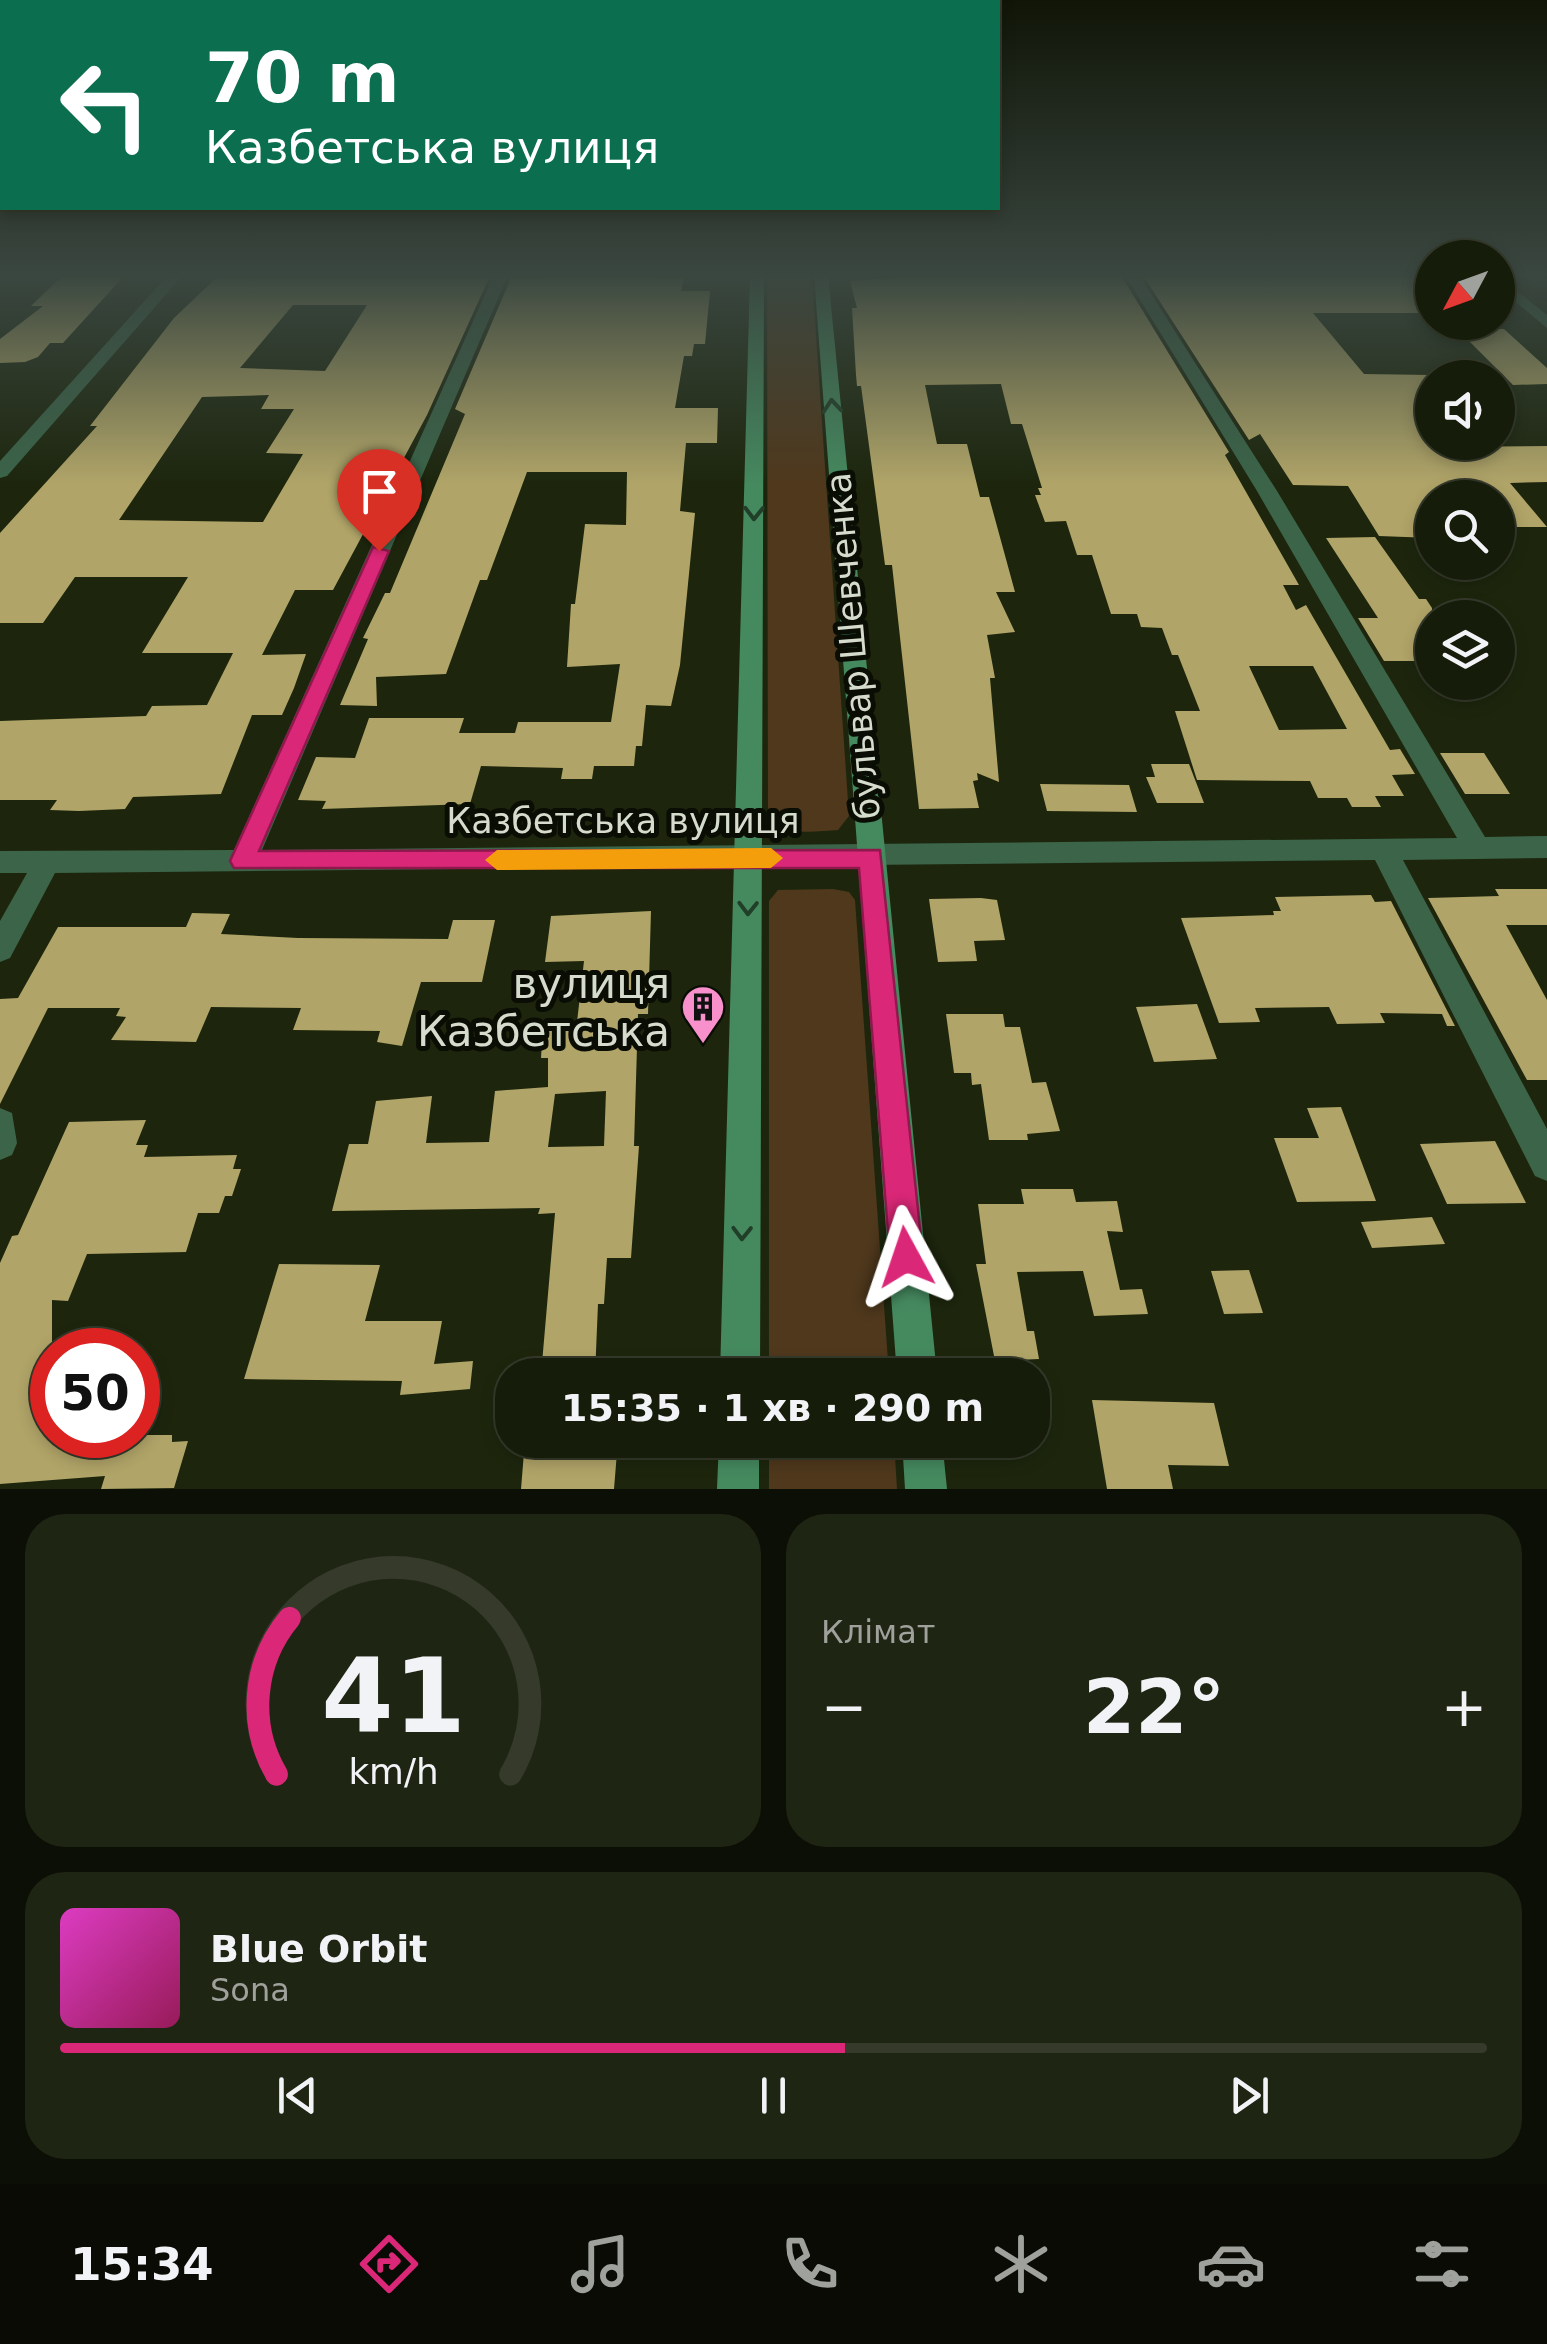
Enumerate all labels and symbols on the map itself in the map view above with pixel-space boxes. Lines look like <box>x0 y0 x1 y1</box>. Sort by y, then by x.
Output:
north arrow <box>1415 240 1515 340</box>
one-way arrow <box>822 398 843 414</box>
pin <box>337 449 422 552</box>
street label: бульвар Шевченка <box>818 471 888 821</box>
one-way arrow <box>743 505 764 521</box>
street label: Казбетська вулиця <box>446 801 800 841</box>
one-way arrow <box>737 900 759 916</box>
place label: вулиця Казбетська <box>417 959 670 1056</box>
building icon: вулиця Казбетська <box>680 984 726 1045</box>
position arrow <box>854 1205 958 1309</box>
one-way arrow <box>732 1225 753 1241</box>
speed limit sign: 50 <box>30 1328 160 1458</box>

